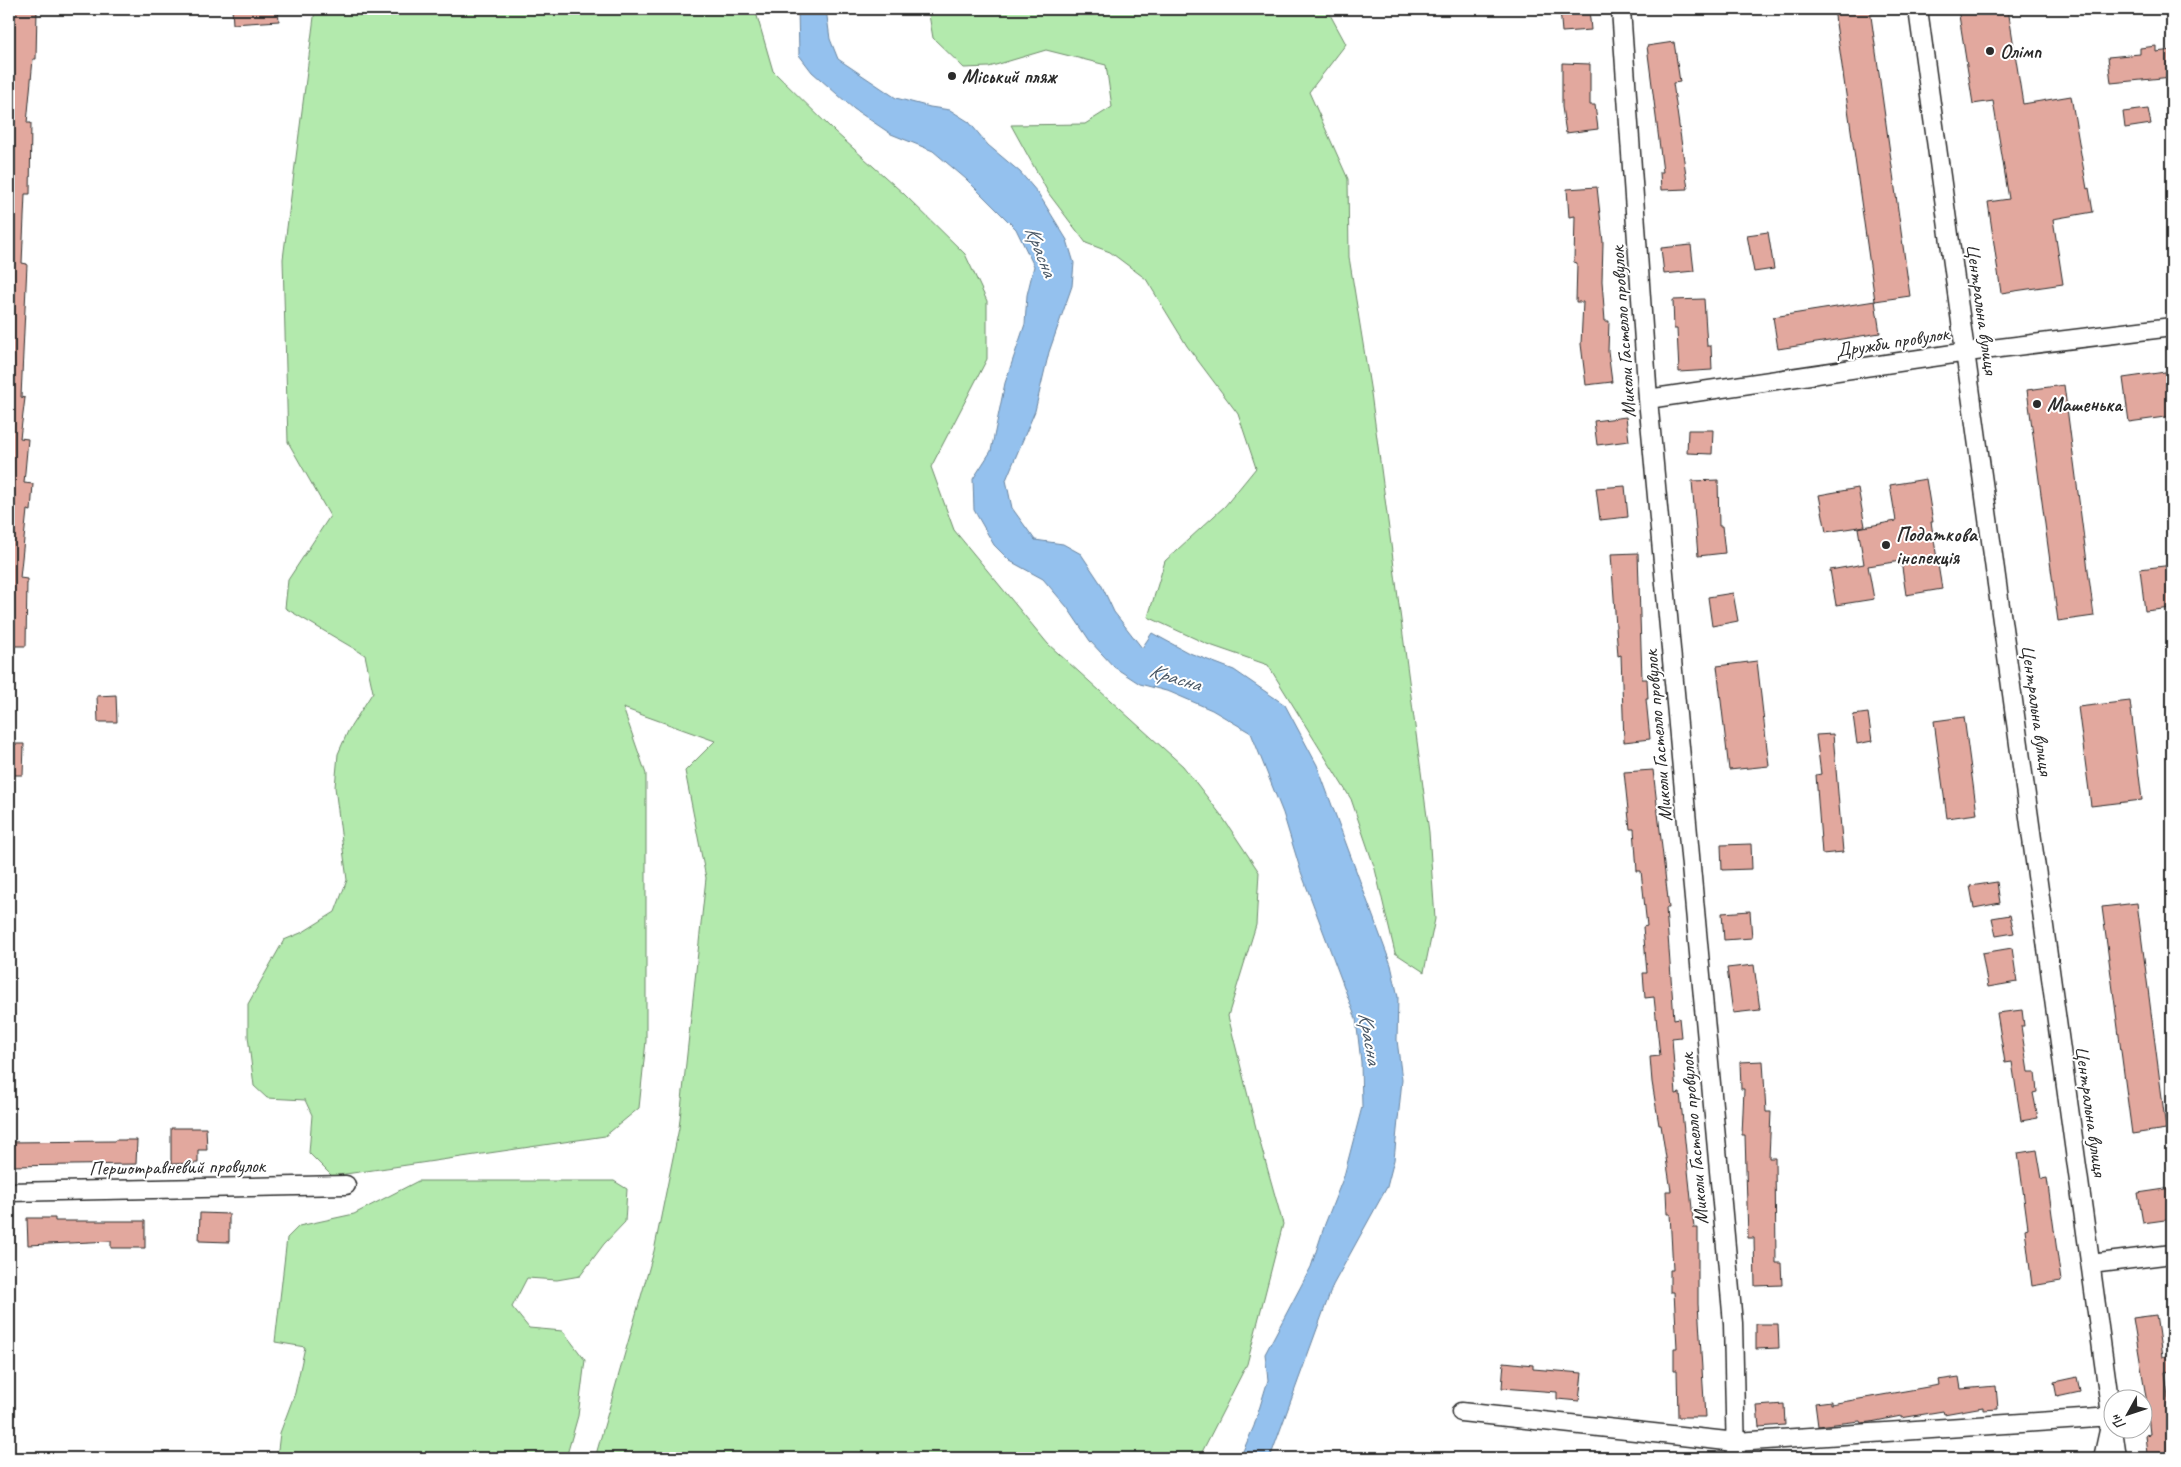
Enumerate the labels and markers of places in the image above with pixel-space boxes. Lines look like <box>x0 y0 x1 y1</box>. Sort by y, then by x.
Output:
place label: Олімп <box>2000 39 2043 64</box>
marker: Олімп <box>1984 45 1996 57</box>
place label: Міський пляж <box>962 64 1059 89</box>
marker: Міський пляж <box>946 70 958 82</box>
place label: Машенька <box>2047 392 2124 417</box>
marker: Машенька <box>2031 398 2043 410</box>
place label: Податкова інспекція <box>1896 522 1979 570</box>
marker: Податкова інспекція <box>1880 539 1892 551</box>

